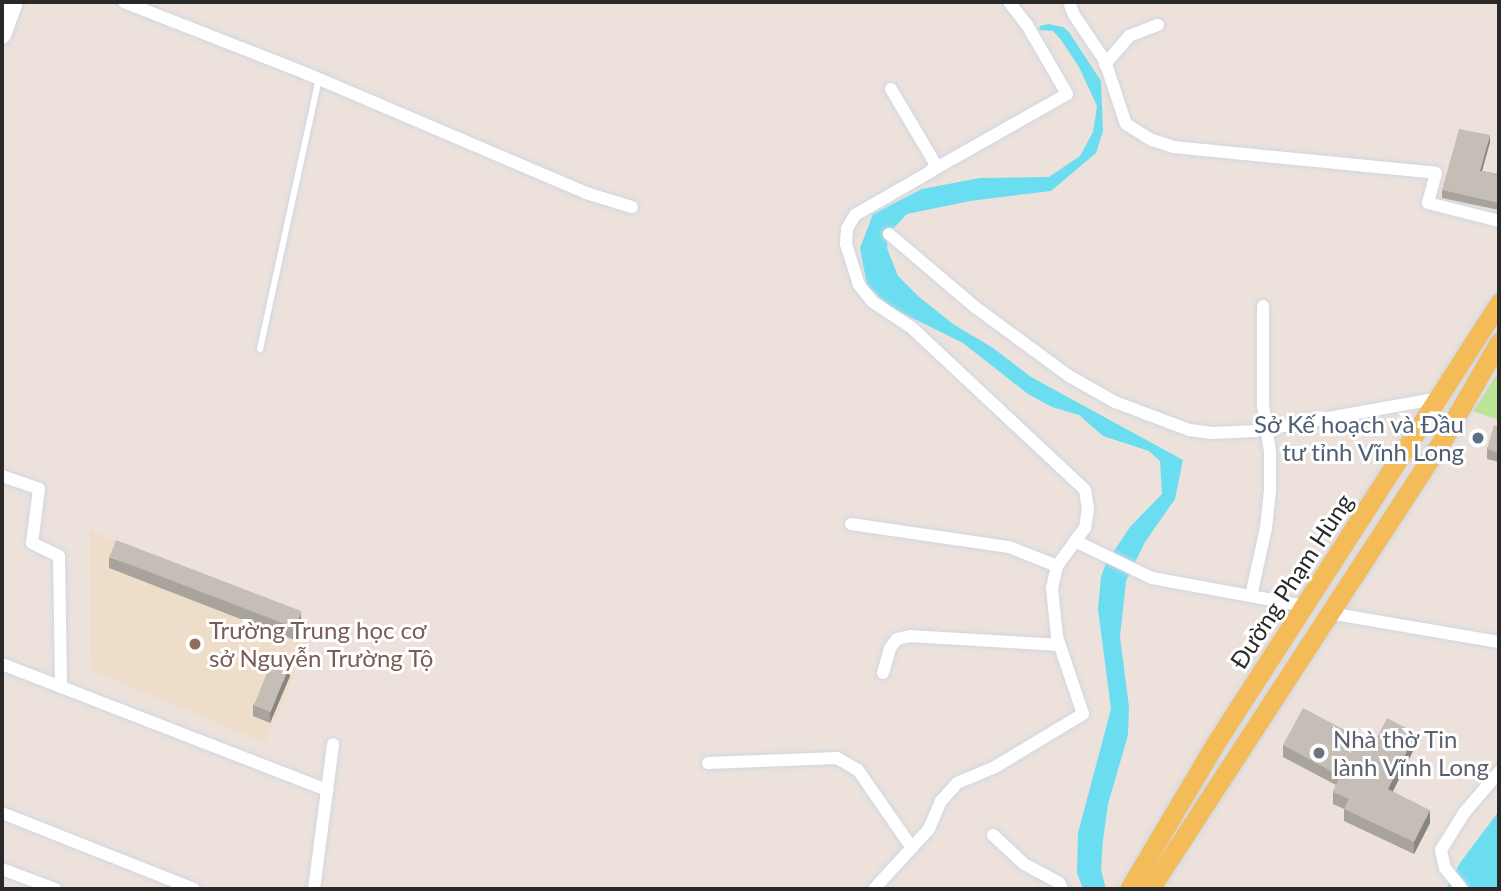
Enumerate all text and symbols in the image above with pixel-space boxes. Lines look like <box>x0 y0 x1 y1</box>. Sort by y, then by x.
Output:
place label: Sở Kế hoạch và Đầu tư tỉnh Vĩnh Long <box>1253 410 1464 466</box>
marker: Sở Kế hoạch và Đầu tư tỉnh Vĩnh Long <box>1470 430 1486 446</box>
street label: Đường Phạm Hùng <box>1224 488 1358 674</box>
place label: Trường Trung học cơ sở Nguyễn Trường Tộ <box>209 616 435 672</box>
marker: Trường Trung học cơ sở Nguyễn Trường Tộ <box>187 636 203 652</box>
place label: Nhà thờ Tin lành Vĩnh Long <box>1333 725 1490 781</box>
marker: Nhà thờ Tin lành Vĩnh Long <box>1311 745 1327 761</box>

